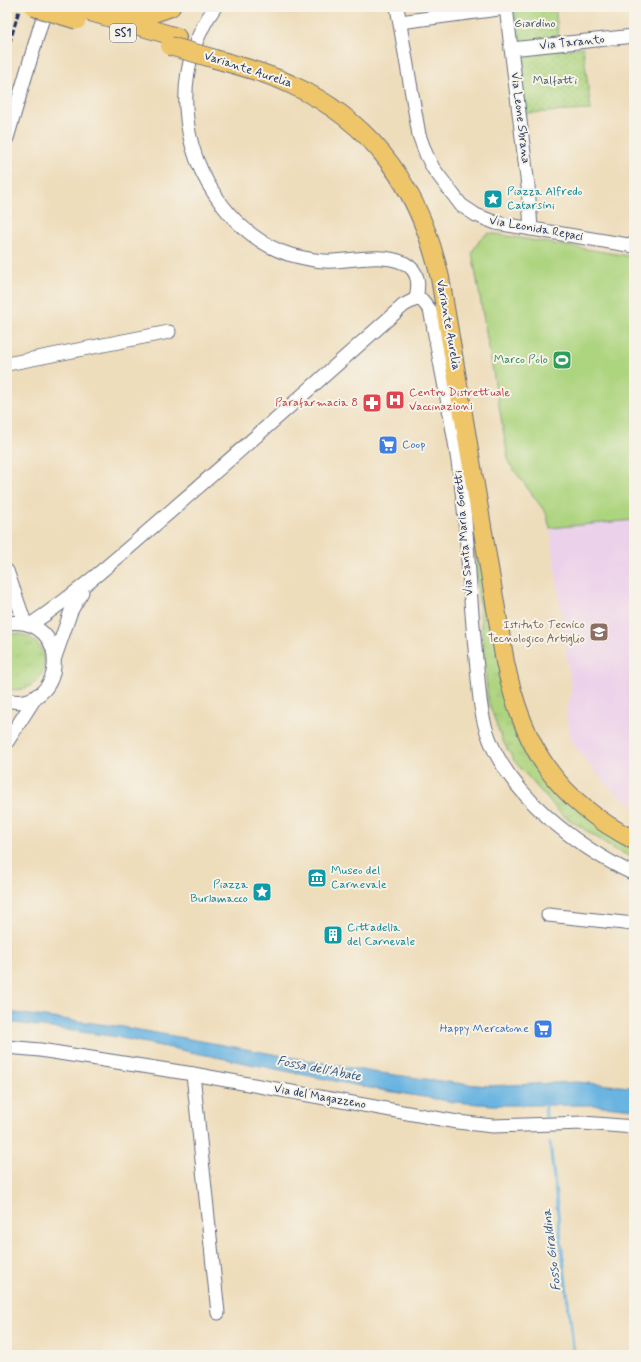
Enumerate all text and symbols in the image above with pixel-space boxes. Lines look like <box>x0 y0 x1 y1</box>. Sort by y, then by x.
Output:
park label: Giardino <box>514 16 556 32</box>
road number: SS1 <box>110 24 136 42</box>
street label: Via Taranto <box>539 32 605 54</box>
street label: Variante Aurelia <box>202 48 294 92</box>
street label: Via Leone Sbrana <box>506 71 534 165</box>
park label: Malfatti <box>533 73 578 89</box>
place label: Piazza Alfredo Catarsini <box>507 184 583 214</box>
place icon: Piazza Alfredo Catarsini <box>482 188 504 210</box>
street label: Via Leonida Repaci <box>488 213 584 245</box>
street label: Variante Aurelia <box>432 279 464 371</box>
sports icon: Marco Polo <box>551 349 573 371</box>
place label: Marco Polo <box>494 352 548 368</box>
place label: Centro Distrettuale Vaccinazioni <box>409 385 511 415</box>
hospital icon: Centro Distrettuale Vaccinazioni <box>384 389 406 411</box>
pharmacy icon: Parafarmacia 8 <box>361 392 383 414</box>
place label: Parafarmacia 8 <box>275 395 358 411</box>
supermarket icon: Coop <box>377 434 399 456</box>
place label: Coop <box>402 437 425 453</box>
street label: Via Santa Maria Goretti <box>451 469 477 596</box>
place label: Istituto Tecnico Tecnologico Artiglio <box>488 617 585 648</box>
school or university icon: Istituto Tecnico Tecnologico Artiglio <box>588 621 610 643</box>
place label: Museo del Carnevale <box>331 863 387 893</box>
museum icon: Museo del Carnevale <box>306 867 328 889</box>
place label: Piazza Burlamacco <box>190 877 249 907</box>
place icon: Piazza Burlamacco <box>251 881 273 903</box>
place label: Cittadella del Carnevale <box>347 920 415 950</box>
building icon: Cittadella del Carnevale <box>322 924 344 946</box>
supermarket icon: Happy Mercatone <box>532 1018 554 1040</box>
place label: Happy Mercatone <box>440 1021 529 1037</box>
water label: Fossa dell'Abate <box>275 1053 363 1086</box>
street label: Via del Magazzeno <box>273 1081 367 1113</box>
water label: Fosso Giraldina <box>538 1207 565 1292</box>

